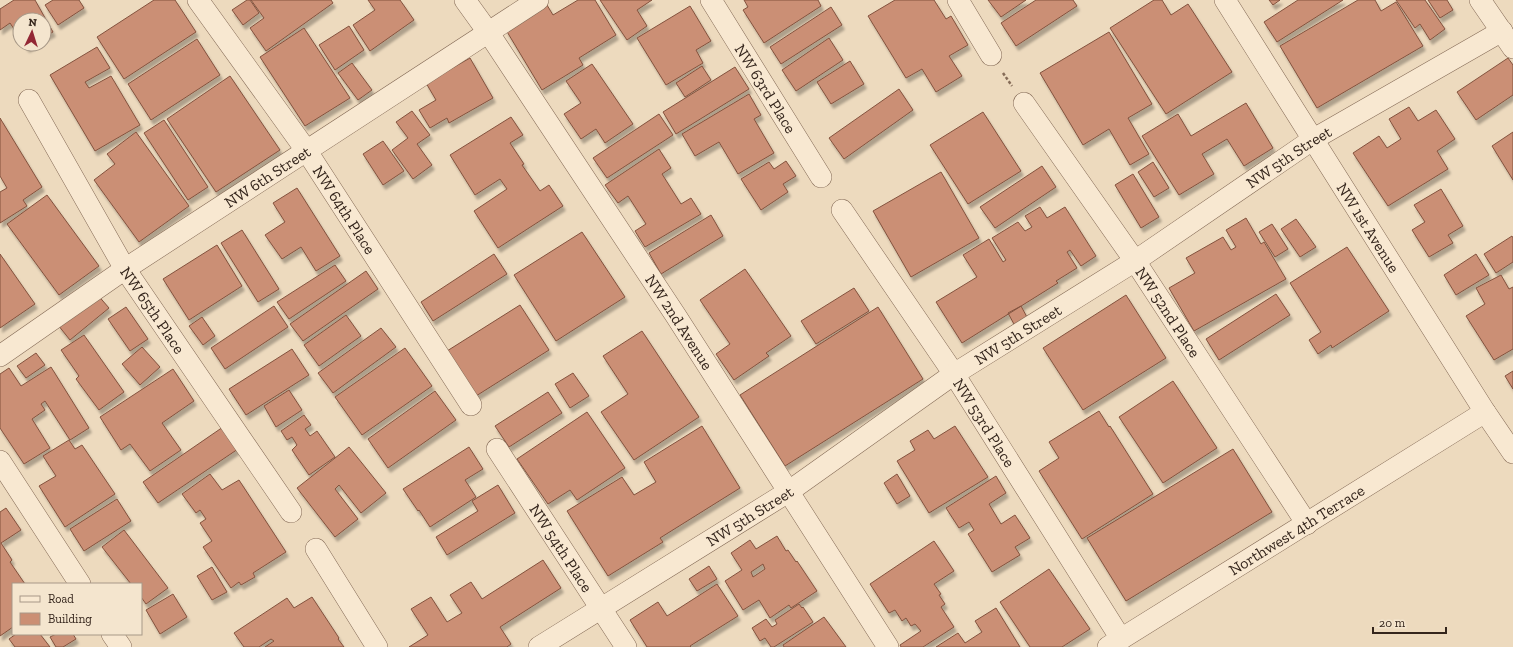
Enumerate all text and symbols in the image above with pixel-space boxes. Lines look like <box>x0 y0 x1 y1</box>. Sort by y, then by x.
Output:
north arrow <box>12 12 52 52</box>
text: N <box>28 16 38 29</box>
street label: NW 63rd Place <box>731 40 800 137</box>
street label: NW 5th Street <box>1242 122 1335 192</box>
street label: NW 6th Street <box>221 142 314 212</box>
street label: NW 64th Place <box>309 162 380 258</box>
street label: NW 1st Avenue <box>1333 179 1404 276</box>
street label: NW 65th Place <box>116 263 189 357</box>
street label: NW 52nd Place <box>1131 263 1204 361</box>
street label: NW 2nd Avenue <box>641 271 717 374</box>
street label: NW 5th Street <box>971 300 1065 369</box>
street label: NW 53rd Place <box>949 375 1019 471</box>
street label: Northwest 4th Terrace <box>1225 481 1368 579</box>
street label: NW 5th Street <box>703 482 797 551</box>
street label: NW 54th Place <box>525 501 597 596</box>
legend <box>12 583 142 635</box>
text: Road <box>48 592 74 606</box>
scale bar <box>1373 609 1446 635</box>
text: Building <box>48 612 92 626</box>
text: 20 m <box>1379 616 1406 630</box>

